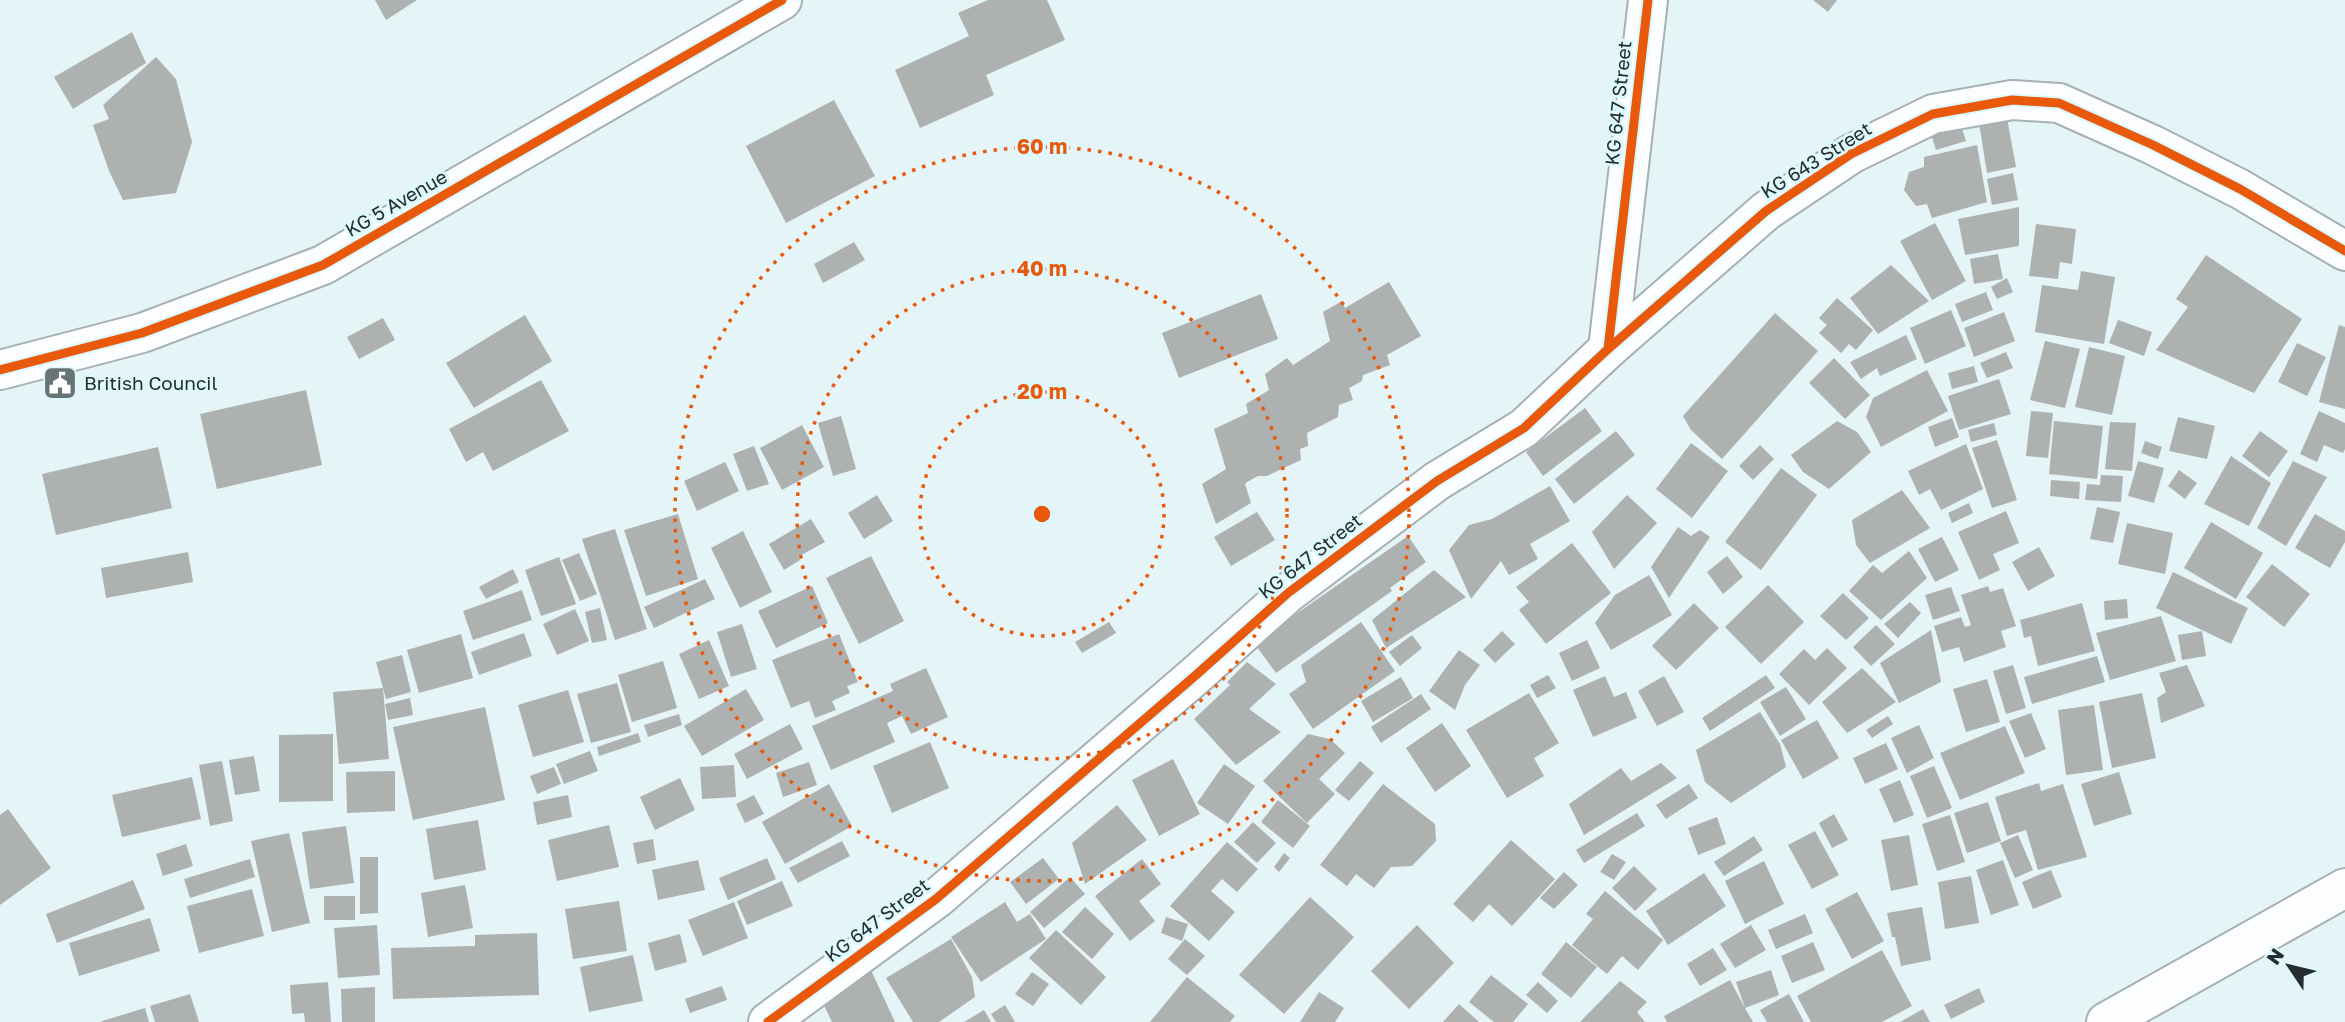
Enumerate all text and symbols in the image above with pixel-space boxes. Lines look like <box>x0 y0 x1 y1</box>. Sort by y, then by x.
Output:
street label: KG 647 Street <box>1600 40 1635 166</box>
street label: KG 643 Street <box>1756 116 1875 203</box>
text: 60 m <box>1017 133 1067 159</box>
street label: KG 5 Avenue <box>341 164 451 241</box>
text: 40 m <box>1017 255 1067 281</box>
public building icon: British Council <box>41 364 79 402</box>
place label: British Council <box>84 371 217 394</box>
text: 20 m <box>1017 378 1067 404</box>
centre of rings <box>1030 502 1054 526</box>
street label: KG 647 Street <box>1253 508 1366 603</box>
street label: KG 647 Street <box>820 873 934 966</box>
north arrow <box>2254 931 2324 1001</box>
text: N <box>2261 943 2288 968</box>

